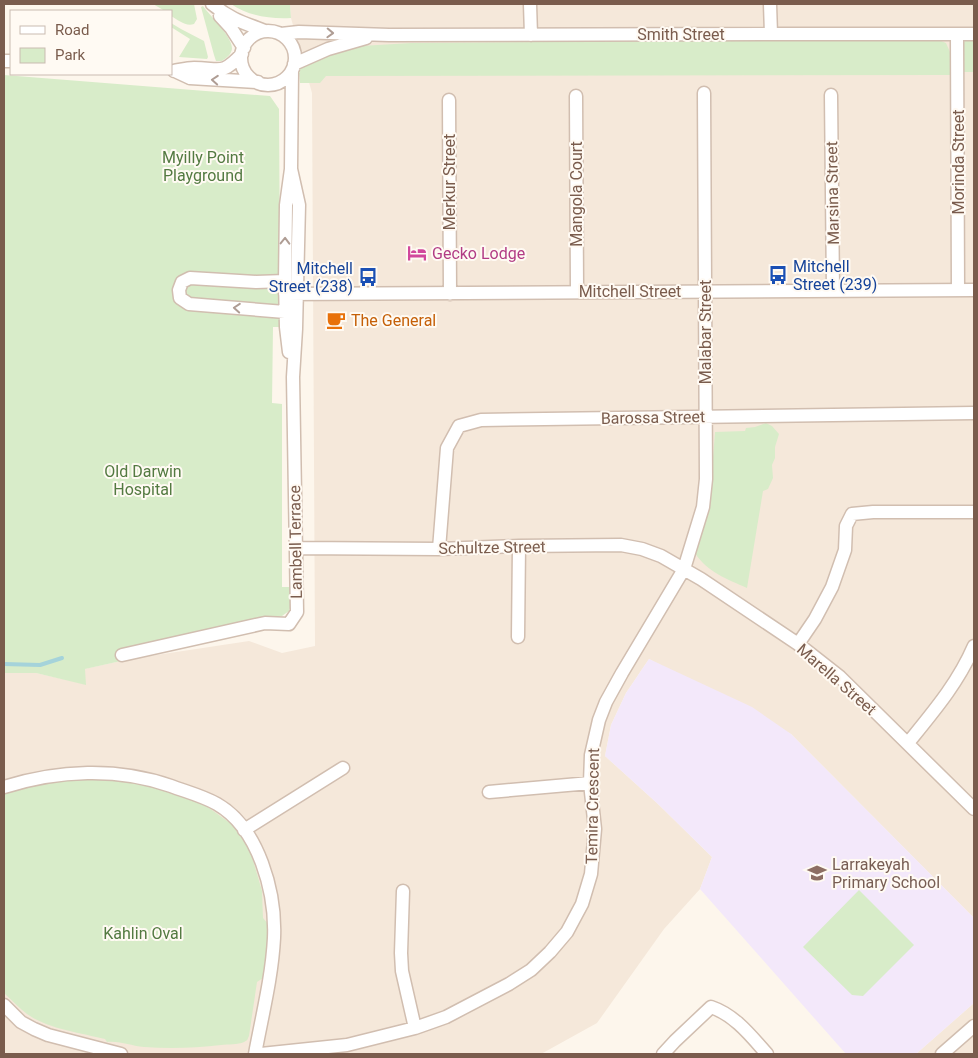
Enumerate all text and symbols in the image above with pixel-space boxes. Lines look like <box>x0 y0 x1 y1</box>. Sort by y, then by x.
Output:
legend <box>10 10 172 75</box>
text: Road <box>55 21 89 39</box>
street label: Smith Street <box>637 25 725 44</box>
one-way arrow <box>326 27 334 38</box>
text: Park <box>55 46 86 64</box>
one-way arrow <box>211 74 219 85</box>
street label: Morinda Street <box>949 109 968 215</box>
street label: Merkur Street <box>440 134 459 230</box>
street label: Mangola Court <box>567 141 586 247</box>
street label: Marsina Street <box>822 141 843 245</box>
park label: Myilly Point Playground <box>162 148 244 185</box>
one-way arrow <box>280 237 291 245</box>
hotel icon: Gecko Lodge <box>406 242 428 264</box>
place label: Gecko Lodge <box>432 244 525 263</box>
place label: Mitchell Street (239) <box>793 257 877 294</box>
place label: Mitchell Street (238) <box>269 259 353 296</box>
bus stop icon: Mitchell Street (239) <box>767 264 789 286</box>
bus stop icon: Mitchell Street (238) <box>357 266 379 288</box>
street label: Malabar Street <box>696 280 715 384</box>
street label: Mitchell Street <box>579 282 681 301</box>
one-way arrow <box>232 302 240 313</box>
cafe icon: The General <box>325 309 347 331</box>
place label: The General <box>351 311 436 330</box>
street label: Barossa Street <box>601 407 705 428</box>
park label: Old Darwin Hospital <box>104 462 182 499</box>
street label: Lambell Terrace <box>285 485 306 599</box>
street label: Schultze Street <box>438 537 546 558</box>
street label: Marella Street <box>793 640 880 719</box>
street label: Temira Crescent <box>582 748 603 864</box>
place label: Larrakeyah Primary School <box>832 855 940 892</box>
school or university icon: Larrakeyah Primary School <box>806 862 828 884</box>
park label: Kahlin Oval <box>103 924 183 943</box>

